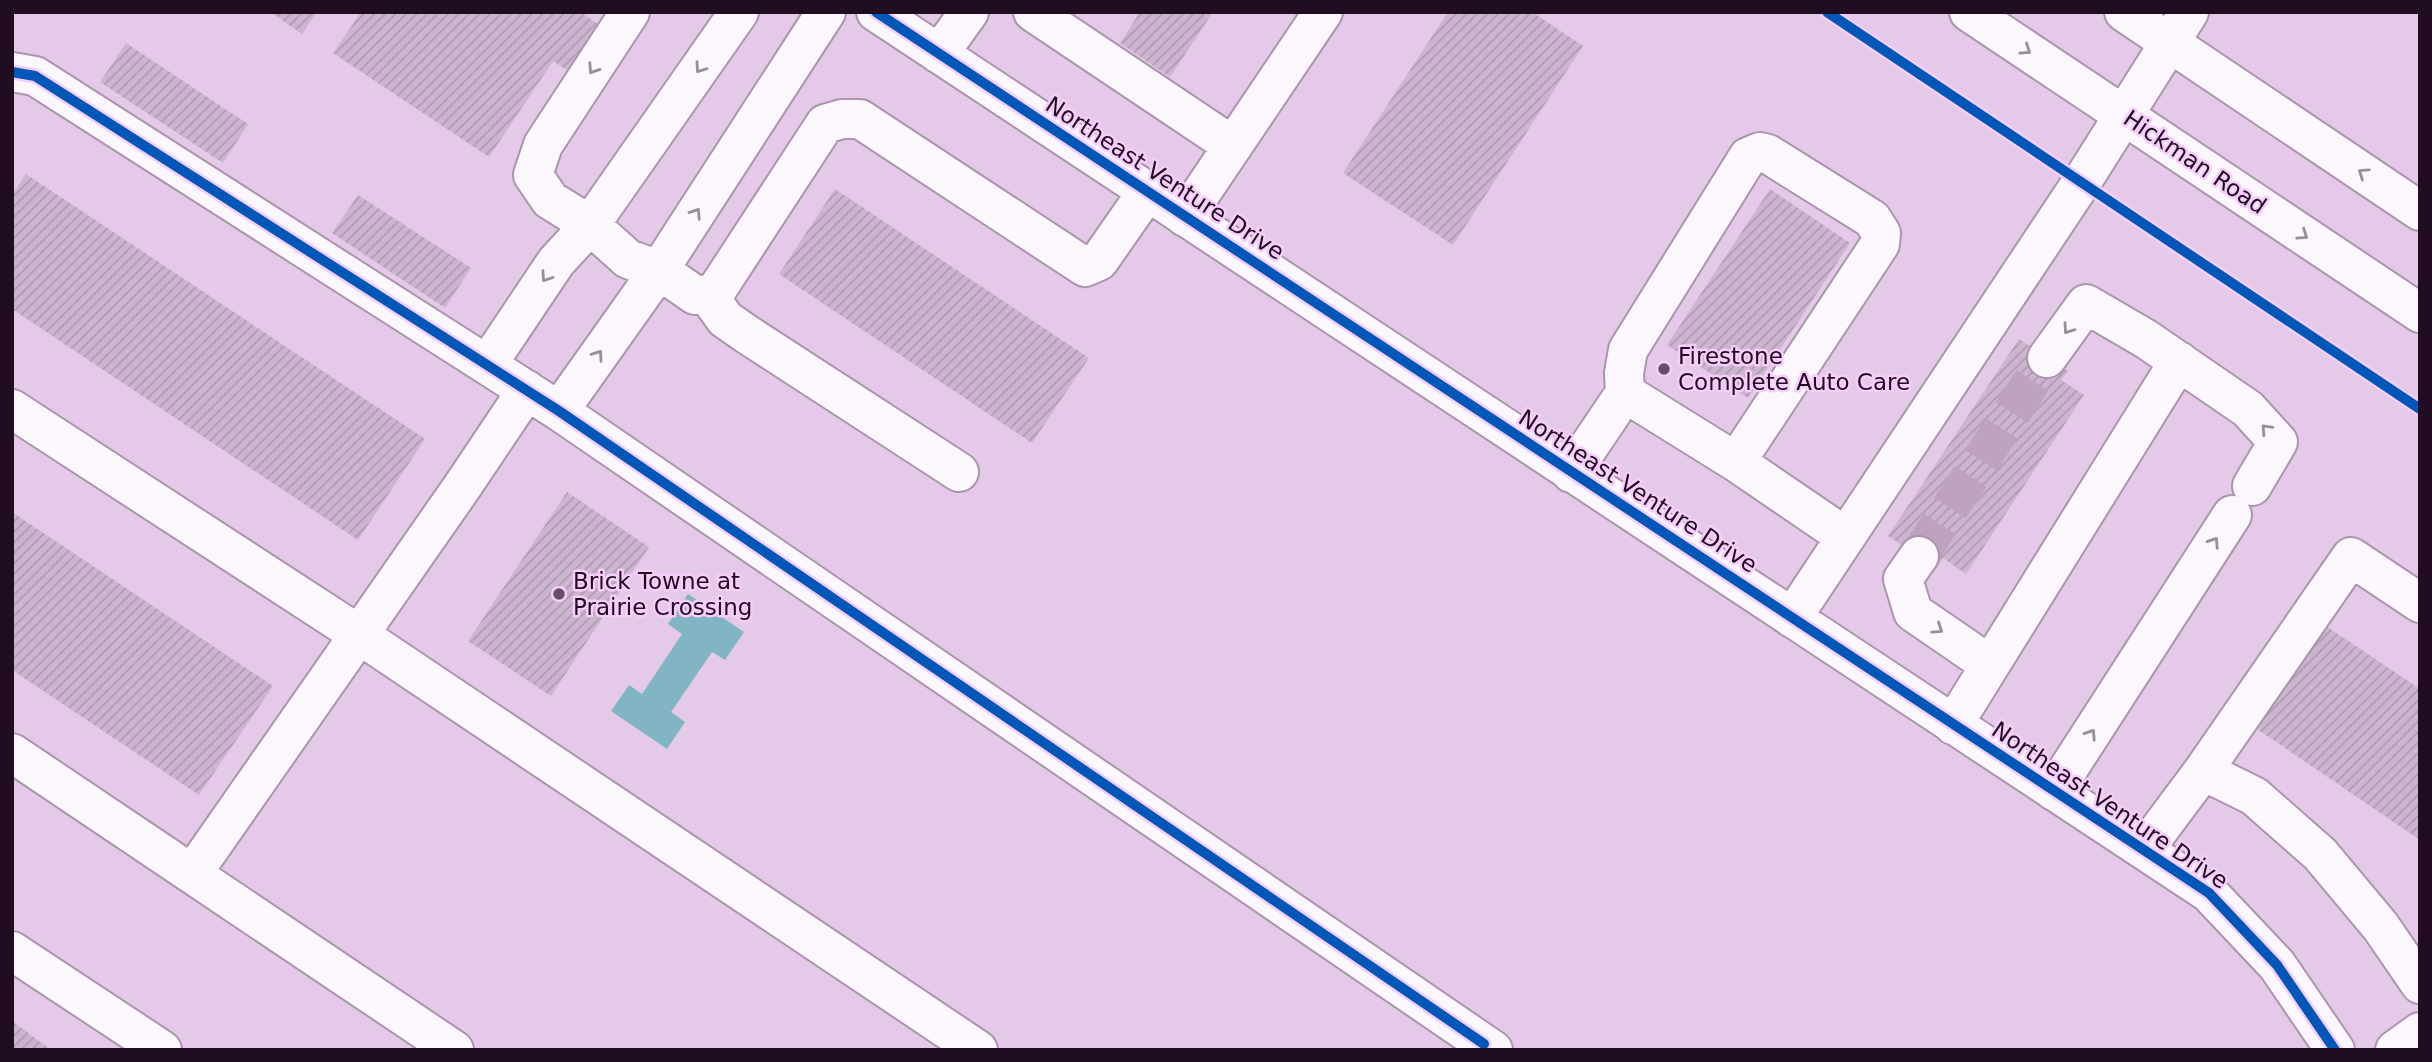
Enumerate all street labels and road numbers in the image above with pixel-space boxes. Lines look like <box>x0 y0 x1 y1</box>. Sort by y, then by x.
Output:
street label: Northeast Venture Drive <box>1041 91 1289 265</box>
street label: Hickman Road <box>2119 105 2271 219</box>
street label: Northeast Venture Drive <box>1514 404 1762 578</box>
street label: Northeast Venture Drive <box>1987 716 2233 894</box>

